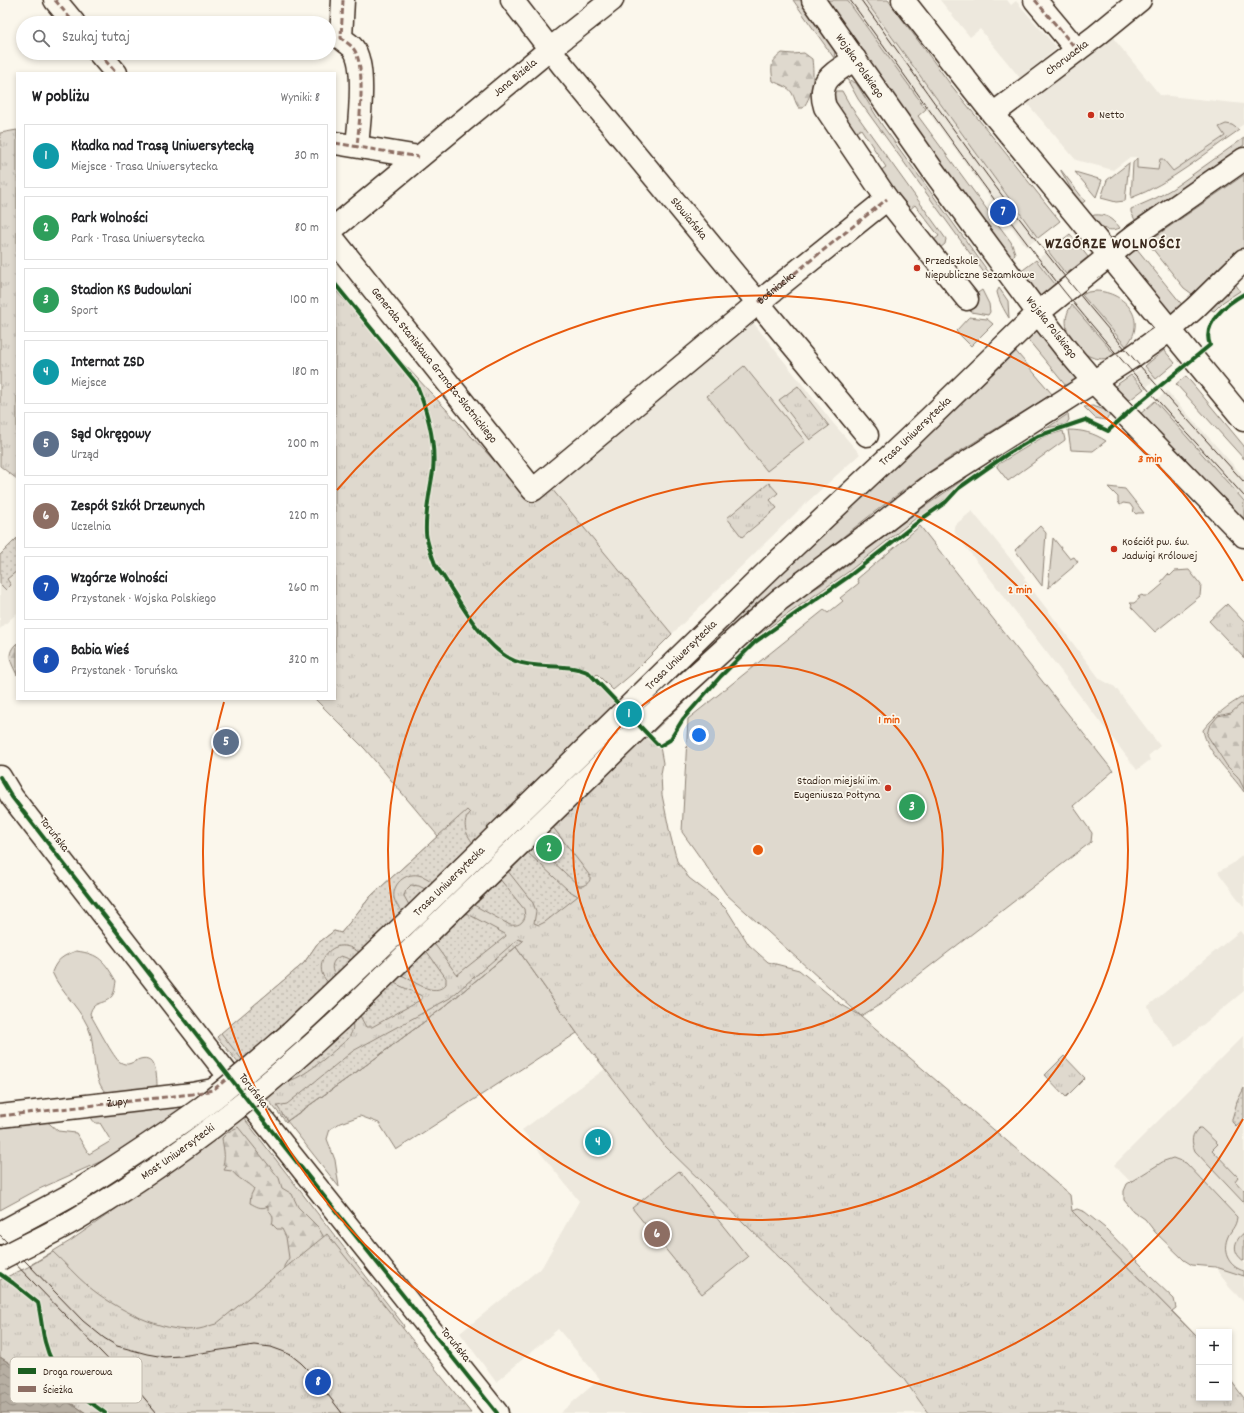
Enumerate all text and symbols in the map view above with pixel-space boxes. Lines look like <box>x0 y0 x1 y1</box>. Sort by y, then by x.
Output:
search box <box>16 16 336 60</box>
icon: search <box>30 27 52 49</box>
text: Szukaj tutaj <box>62 27 130 49</box>
street label: Wojska Polskiego <box>831 30 888 102</box>
street label: Chorwacka <box>1042 36 1092 80</box>
street label: Jana Biziela <box>490 54 541 101</box>
text: W pobliżu <box>32 86 89 110</box>
text: Wyniki: 8 <box>281 89 320 108</box>
place label: Netto <box>1099 107 1124 124</box>
marker: Netto <box>1086 110 1096 120</box>
text: Kładka nad Trasą Uniwersytecką <box>71 136 254 158</box>
text: 1 <box>45 147 47 166</box>
text: 30 m <box>294 147 319 166</box>
text: Miejsce · Trasa Uniwersytecka <box>71 158 218 177</box>
street label: Słowiańska <box>666 194 711 244</box>
pin: 7 <box>990 197 1016 227</box>
text: Park Wolności <box>71 208 148 230</box>
text: 2 <box>43 219 49 238</box>
text: 80 m <box>295 219 319 238</box>
text: Park · Trasa Uniwersytecka <box>71 230 204 249</box>
district label: WZGÓRZE WOLNOŚCI <box>1045 233 1181 256</box>
place label: Przedszkole Niepubliczne Sezamkowe <box>925 253 1035 284</box>
marker: Przedszkole Niepubliczne Sezamkowe <box>912 263 922 273</box>
street label: Bośniacka <box>753 267 799 309</box>
text: Stadion KS Budowlani <box>71 280 191 302</box>
street label: Generała Stanisława Grzmota-Skotnickiego <box>367 284 501 447</box>
text: 3 <box>43 291 49 310</box>
text: 100 m <box>290 291 319 310</box>
street label: Wojska Polskiego <box>1021 293 1081 363</box>
text: Sport <box>71 302 98 321</box>
text: Internat ZSD <box>71 352 144 374</box>
text: 4 <box>43 363 49 382</box>
text: 180 m <box>292 363 319 382</box>
text: Miejsce <box>71 374 107 393</box>
street label: Trasa Uniwersytecka <box>875 392 956 470</box>
text: Sąd Okręgowy <box>71 424 151 446</box>
text: 5 <box>43 435 49 454</box>
text: 200 m <box>287 435 319 454</box>
text: Urząd <box>71 446 99 465</box>
text: 3 min <box>1138 451 1162 468</box>
text: Zespół Szkół Drzewnych <box>71 496 205 518</box>
text: 6 <box>43 507 49 526</box>
text: 220 m <box>289 507 319 526</box>
text: Uczelnia <box>71 518 111 537</box>
place label: Kościół pw. św. Jadwigi Królowej <box>1122 534 1197 565</box>
marker: Kościół pw. św. Jadwigi Królowej <box>1109 544 1119 554</box>
text: Wzgórze Wolności <box>71 568 168 590</box>
text: 7 <box>44 579 48 598</box>
text: 260 m <box>288 579 319 598</box>
text: 2 min <box>1008 582 1032 599</box>
text: Przystanek · Wojska Polskiego <box>71 590 216 609</box>
street label: Trasa Uniwersytecka <box>641 616 721 694</box>
text: Babia Wieś <box>71 640 129 662</box>
text: 8 <box>43 651 49 670</box>
text: 320 m <box>289 651 319 670</box>
text: Przystanek · Toruńska <box>71 662 177 681</box>
pin: 1 <box>616 699 642 729</box>
text: 1 min <box>878 712 900 729</box>
your location <box>689 725 709 745</box>
pin: 5 <box>213 727 239 757</box>
place label: Stadion miejski im. Eugeniusza Połtyna <box>794 773 880 804</box>
marker: Stadion miejski im. Eugeniusza Połtyna <box>883 783 893 793</box>
pin: 3 <box>899 792 925 822</box>
street label: Toruńska <box>35 814 73 856</box>
pin: 2 <box>536 833 562 863</box>
street label: Trasa Uniwersytecka <box>410 842 489 921</box>
centre of rings <box>751 843 765 857</box>
street label: Toruńska <box>234 1070 272 1112</box>
street label: Żupy <box>106 1093 130 1112</box>
street label: Most Uniwersytecki <box>138 1120 218 1184</box>
pin: 4 <box>585 1127 611 1157</box>
pin: 6 <box>644 1219 670 1249</box>
street label: Toruńska <box>436 1324 474 1366</box>
map controls <box>1196 1329 1232 1401</box>
button: + <box>1196 1329 1232 1365</box>
legend <box>10 1357 142 1403</box>
text: Droga rowerowa <box>43 1365 113 1381</box>
button: − <box>1196 1365 1232 1401</box>
pin: 8 <box>305 1367 331 1397</box>
text: Ścieżka <box>43 1383 73 1399</box>

